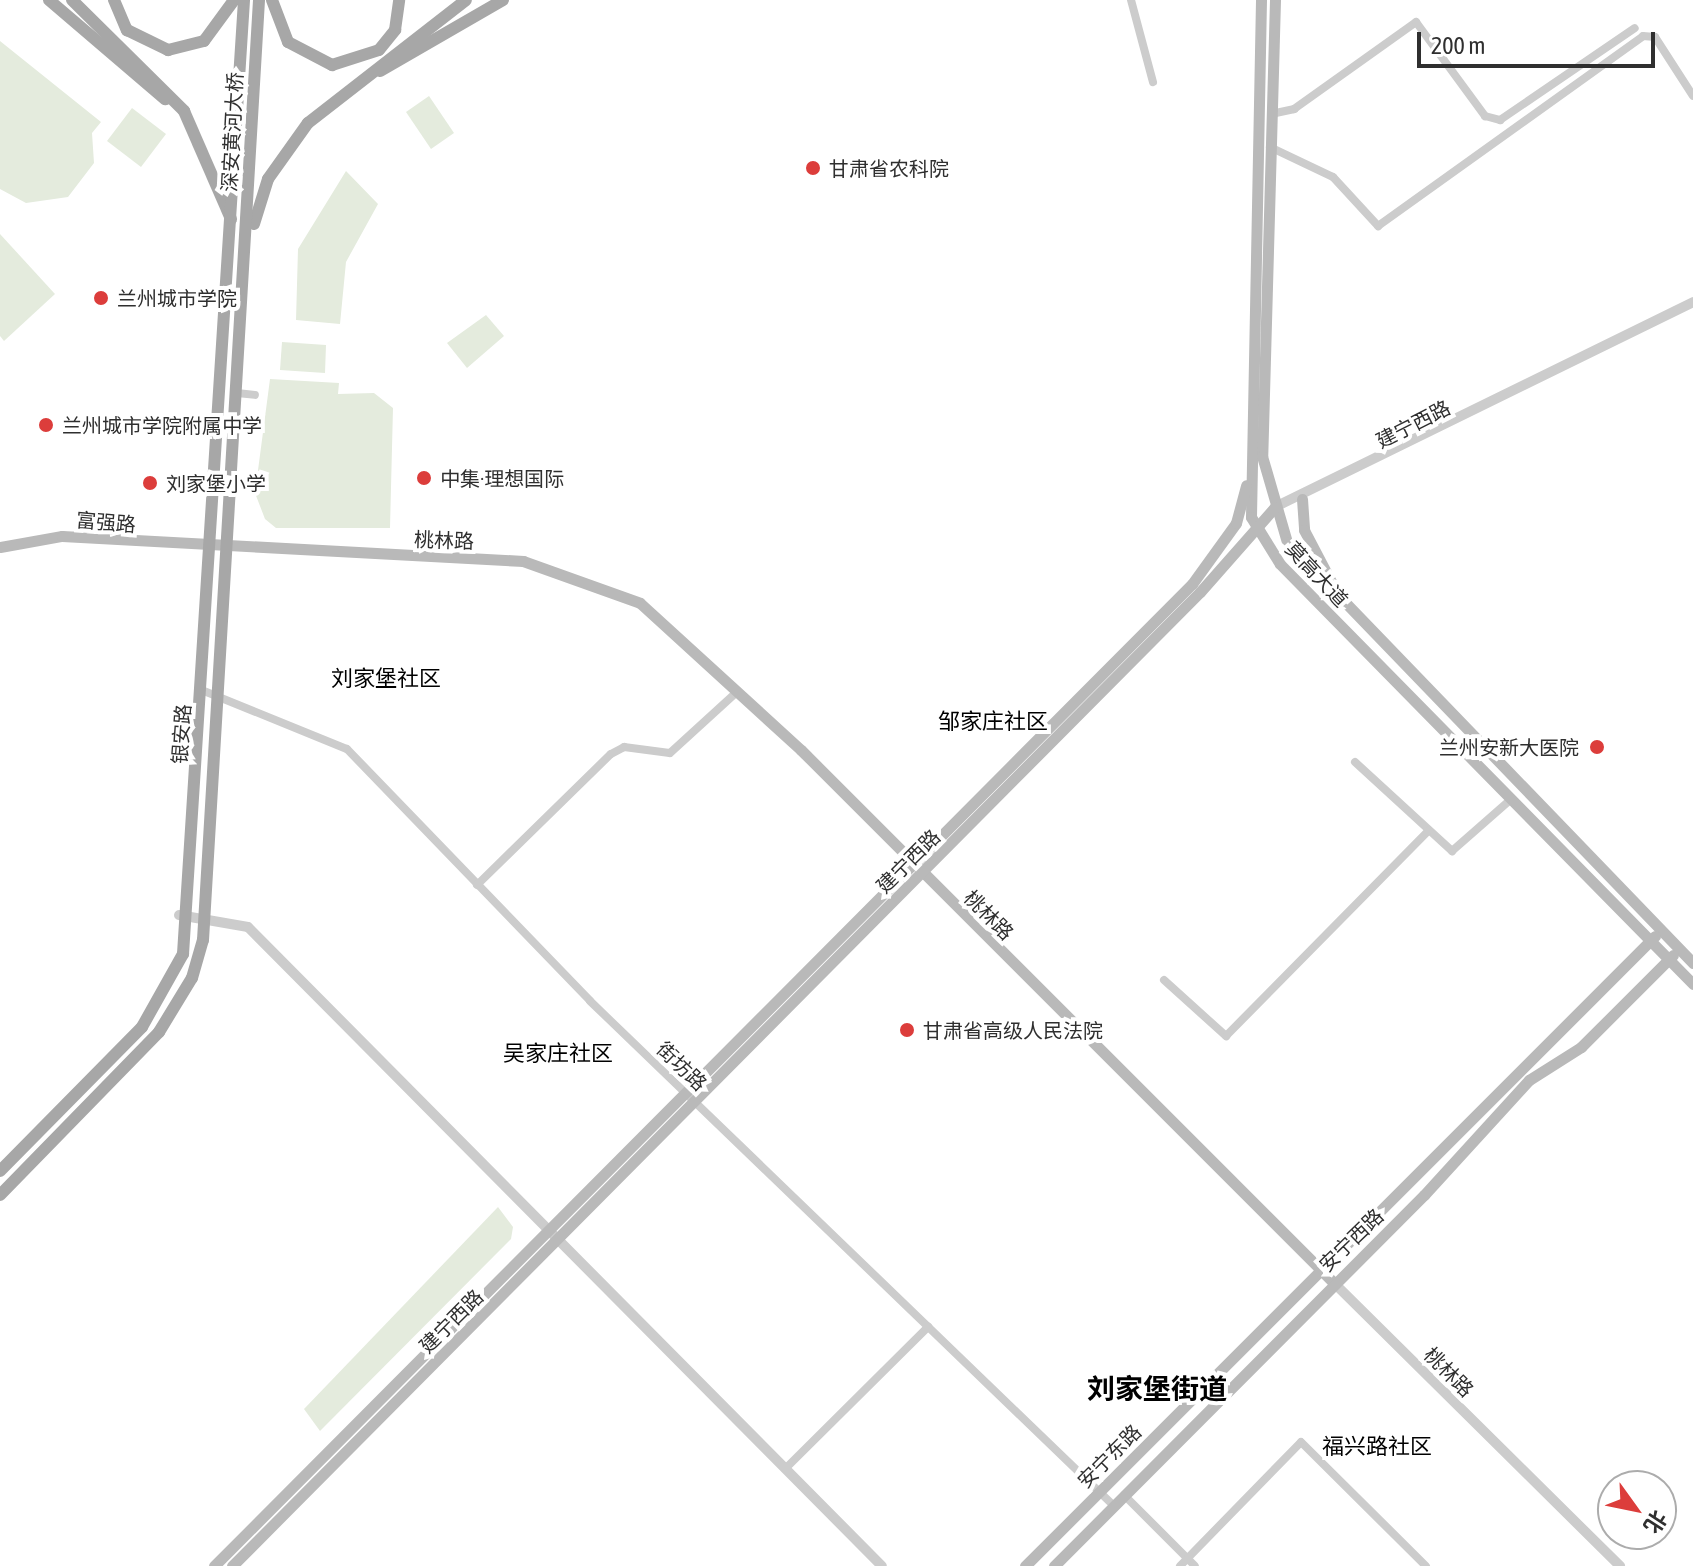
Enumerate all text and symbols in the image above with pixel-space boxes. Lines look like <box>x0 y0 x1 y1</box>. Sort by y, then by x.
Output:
scale bar <box>1421 16 1659 66</box>
text: 200 m <box>1431 32 1485 59</box>
street label: 深安黄河大桥 <box>217 71 247 193</box>
place label: 甘肃省农科院 <box>829 156 949 180</box>
marker: 甘肃省农科院 <box>804 159 822 177</box>
place label: 兰州城市学院 <box>117 286 237 310</box>
marker: 兰州城市学院 <box>92 289 110 307</box>
street label: 建宁西路 <box>1372 395 1454 453</box>
place label: 兰州城市学院附属中学 <box>62 413 262 437</box>
marker: 兰州城市学院附属中学 <box>37 416 55 434</box>
place label: 中集·理想国际 <box>440 466 564 490</box>
marker: 中集·理想国际 <box>415 469 433 487</box>
place label: 刘家堡小学 <box>166 471 266 495</box>
marker: 刘家堡小学 <box>141 474 159 492</box>
street label: 富强路 <box>75 507 137 537</box>
street label: 桃林路 <box>414 527 474 553</box>
street label: 莫高大道 <box>1281 537 1353 611</box>
district label: 刘家堡社区 <box>331 666 441 692</box>
street label: 银安路 <box>167 703 195 765</box>
district label: 邹家庄社区 <box>938 709 1048 735</box>
place label: 兰州安新大医院 <box>1439 735 1579 759</box>
marker: 兰州安新大医院 <box>1586 736 1608 758</box>
street label: 建宁西路 <box>871 824 945 898</box>
street label: 桃林路 <box>959 885 1019 945</box>
place label: 甘肃省高级人民法院 <box>923 1018 1103 1042</box>
marker: 甘肃省高级人民法院 <box>898 1021 916 1039</box>
street label: 街坊路 <box>652 1037 712 1095</box>
district label: 吴家庄社区 <box>503 1041 613 1067</box>
street label: 安宁西路 <box>1314 1204 1388 1276</box>
street label: 建宁西路 <box>414 1284 488 1358</box>
street label: 桃林路 <box>1419 1342 1479 1402</box>
district label: 刘家堡街道 <box>1087 1372 1227 1406</box>
street label: 安宁东路 <box>1072 1419 1146 1493</box>
district label: 福兴路社区 <box>1322 1434 1432 1460</box>
north arrow <box>1597 1470 1677 1550</box>
text: 北 <box>1639 1506 1672 1538</box>

